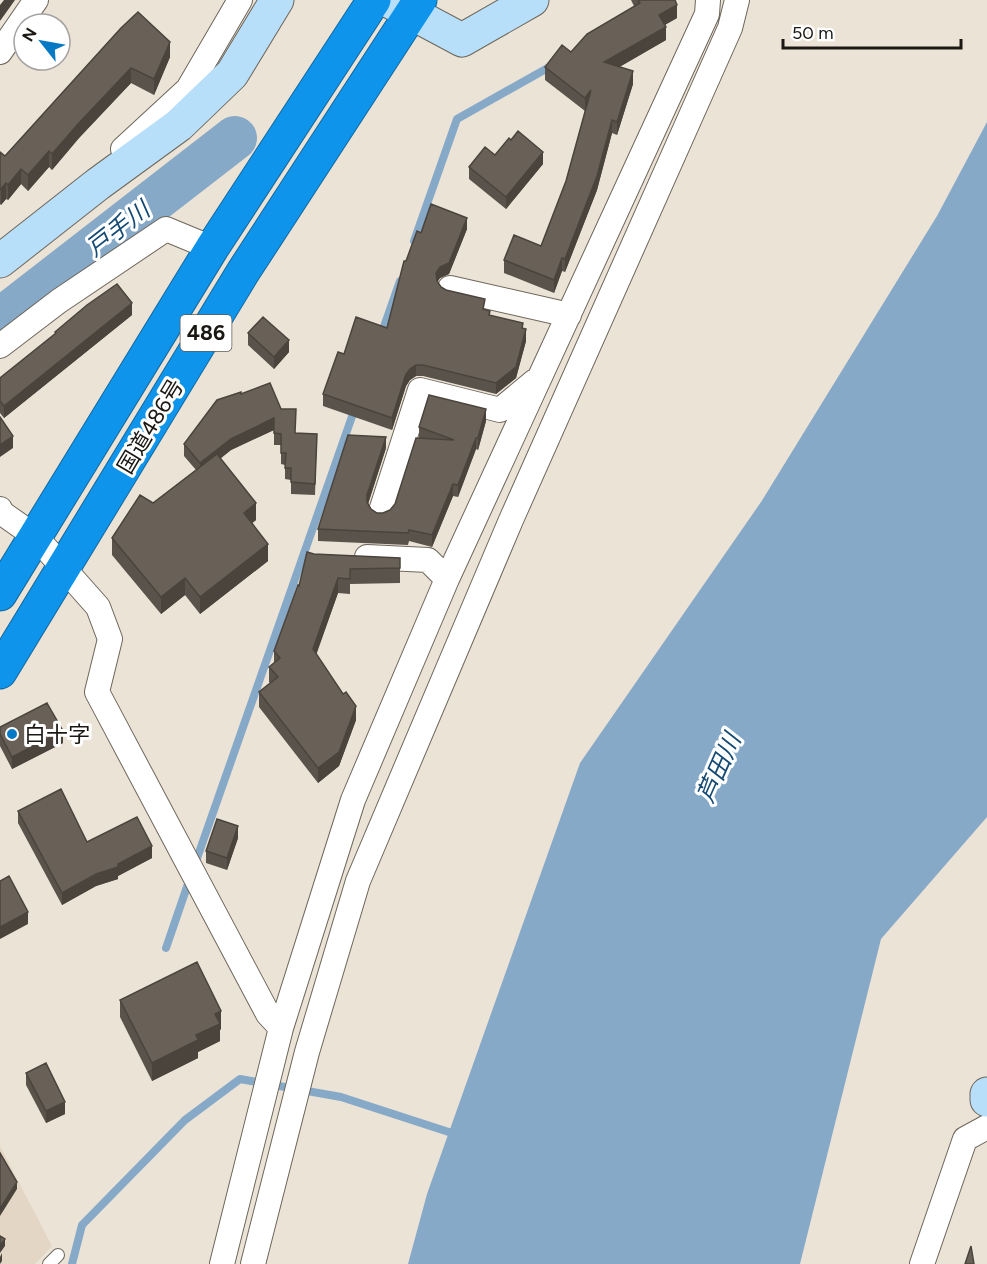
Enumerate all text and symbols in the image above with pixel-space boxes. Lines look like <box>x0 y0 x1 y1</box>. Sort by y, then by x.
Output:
north arrow <box>12 12 72 72</box>
scale bar <box>783 12 962 50</box>
text: 50 m <box>792 22 834 44</box>
text: N <box>18 24 41 45</box>
water label: 戸手川 <box>80 193 157 262</box>
road number: 486 <box>180 315 232 351</box>
street label: 国道486号 <box>112 374 189 478</box>
place label: 白十字 <box>24 721 90 748</box>
water label: 芦田川 <box>691 726 748 807</box>
marker: 白十字 <box>5 727 19 741</box>

